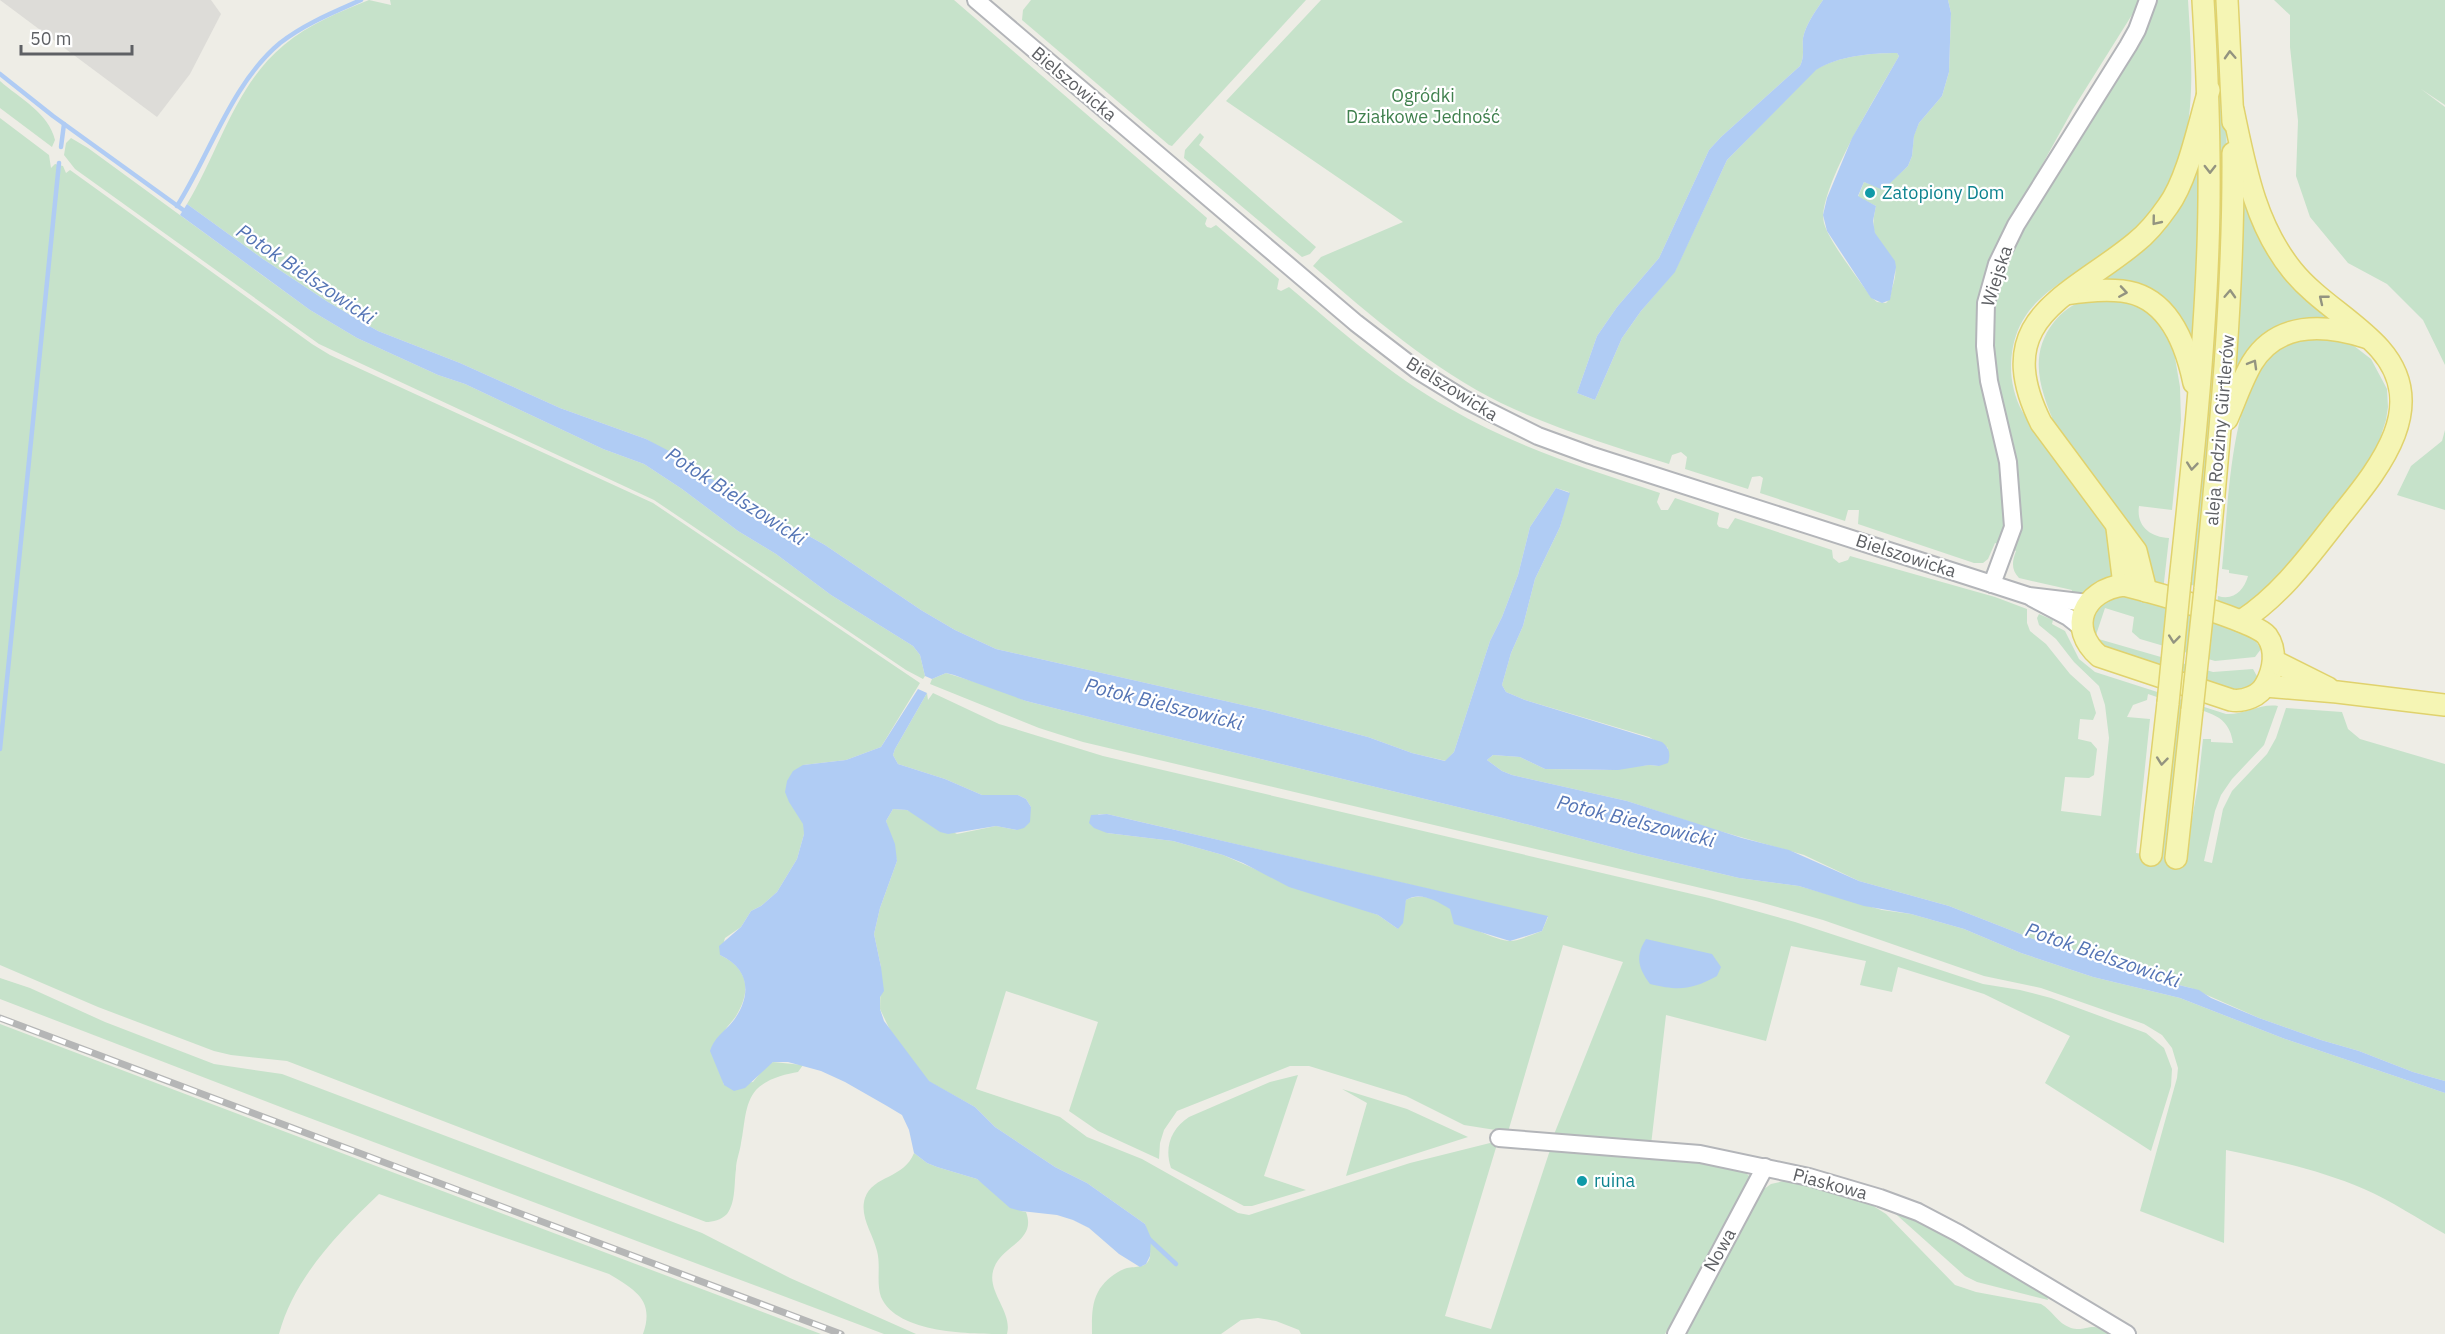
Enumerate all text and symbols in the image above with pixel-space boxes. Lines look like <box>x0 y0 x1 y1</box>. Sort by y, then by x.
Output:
scale bar <box>21 18 132 56</box>
text: 50 m <box>30 27 72 50</box>
street label: Bielszowicka <box>1027 41 1122 126</box>
one-way arrow <box>2224 51 2237 60</box>
park label: Ogródki Działkowe Jedność <box>1346 84 1500 128</box>
one-way arrow <box>2204 165 2216 174</box>
place label: Zatopiony Dom <box>1882 181 2005 204</box>
marker: Zatopiony Dom <box>1863 186 1877 200</box>
one-way arrow <box>2153 214 2164 225</box>
water label: Potok Bielszowicki <box>232 217 382 331</box>
street label: Wiejska <box>1976 242 2017 309</box>
one-way arrow <box>2119 286 2128 298</box>
one-way arrow <box>2224 289 2237 298</box>
one-way arrow <box>2319 296 2330 307</box>
street label: aleja Rodziny Gürtlerów <box>2200 333 2239 526</box>
street label: Bielszowicka <box>1402 351 1503 426</box>
one-way arrow <box>2246 360 2257 370</box>
water label: Potok Bielszowicki <box>661 440 812 551</box>
one-way arrow <box>2186 462 2199 471</box>
street label: Bielszowicka <box>1853 528 1960 583</box>
one-way arrow <box>2169 635 2181 644</box>
water label: Potok Bielszowicki <box>1082 671 1247 736</box>
one-way arrow <box>2156 756 2168 765</box>
water label: Potok Bielszowicki <box>1554 788 1719 853</box>
water label: Potok Bielszowicki <box>2022 915 2185 994</box>
street label: Piaskowa <box>1790 1163 1870 1205</box>
place label: ruina <box>1594 1169 1636 1192</box>
marker: ruina <box>1575 1174 1589 1188</box>
street label: Nowa <box>1698 1224 1741 1275</box>

